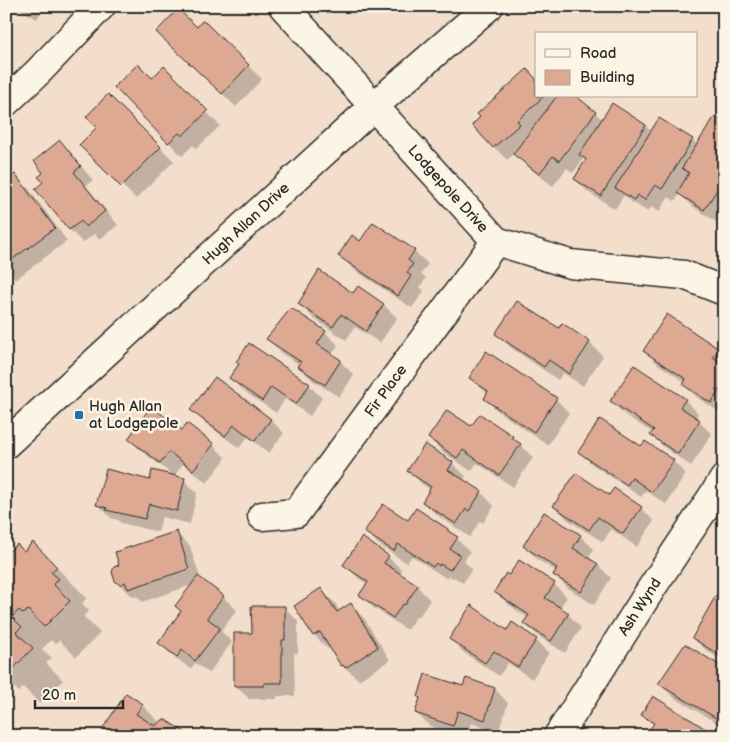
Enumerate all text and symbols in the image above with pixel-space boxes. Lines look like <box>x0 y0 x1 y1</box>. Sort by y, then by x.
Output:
legend <box>535 32 698 98</box>
text: Road <box>580 44 616 63</box>
text: Building <box>580 68 635 87</box>
street label: Lodgepole Drive <box>404 141 492 237</box>
street label: Hugh Allan Drive <box>198 179 294 269</box>
street label: Fir Place <box>361 361 411 421</box>
place label: Hugh Allan at Lodgepole <box>89 397 178 433</box>
marker: Hugh Allan at Lodgepole <box>73 409 85 421</box>
street label: Ash Wynd <box>614 575 666 639</box>
scale bar <box>35 677 122 709</box>
text: 20 m <box>42 686 76 705</box>

